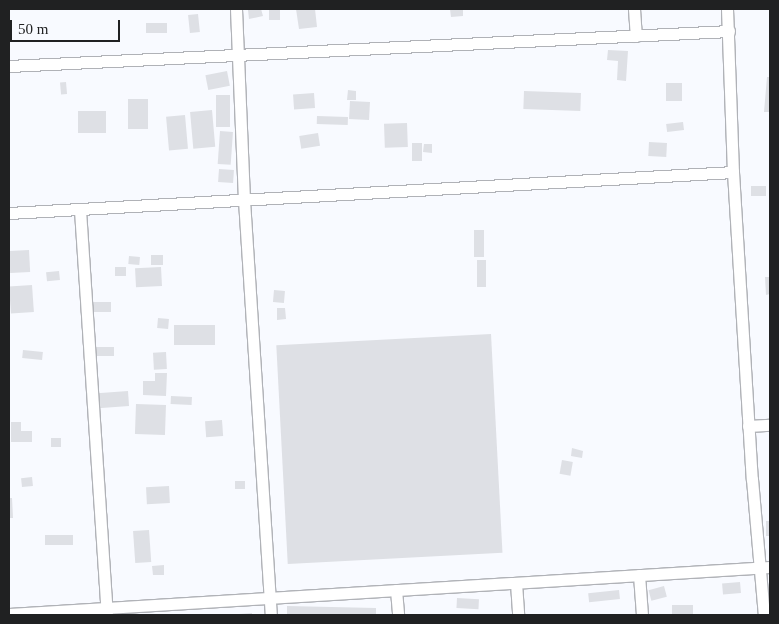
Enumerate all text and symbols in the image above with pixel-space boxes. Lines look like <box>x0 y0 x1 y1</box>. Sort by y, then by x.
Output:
scale bar <box>12 10 122 42</box>
text: 50 m <box>18 21 48 37</box>

